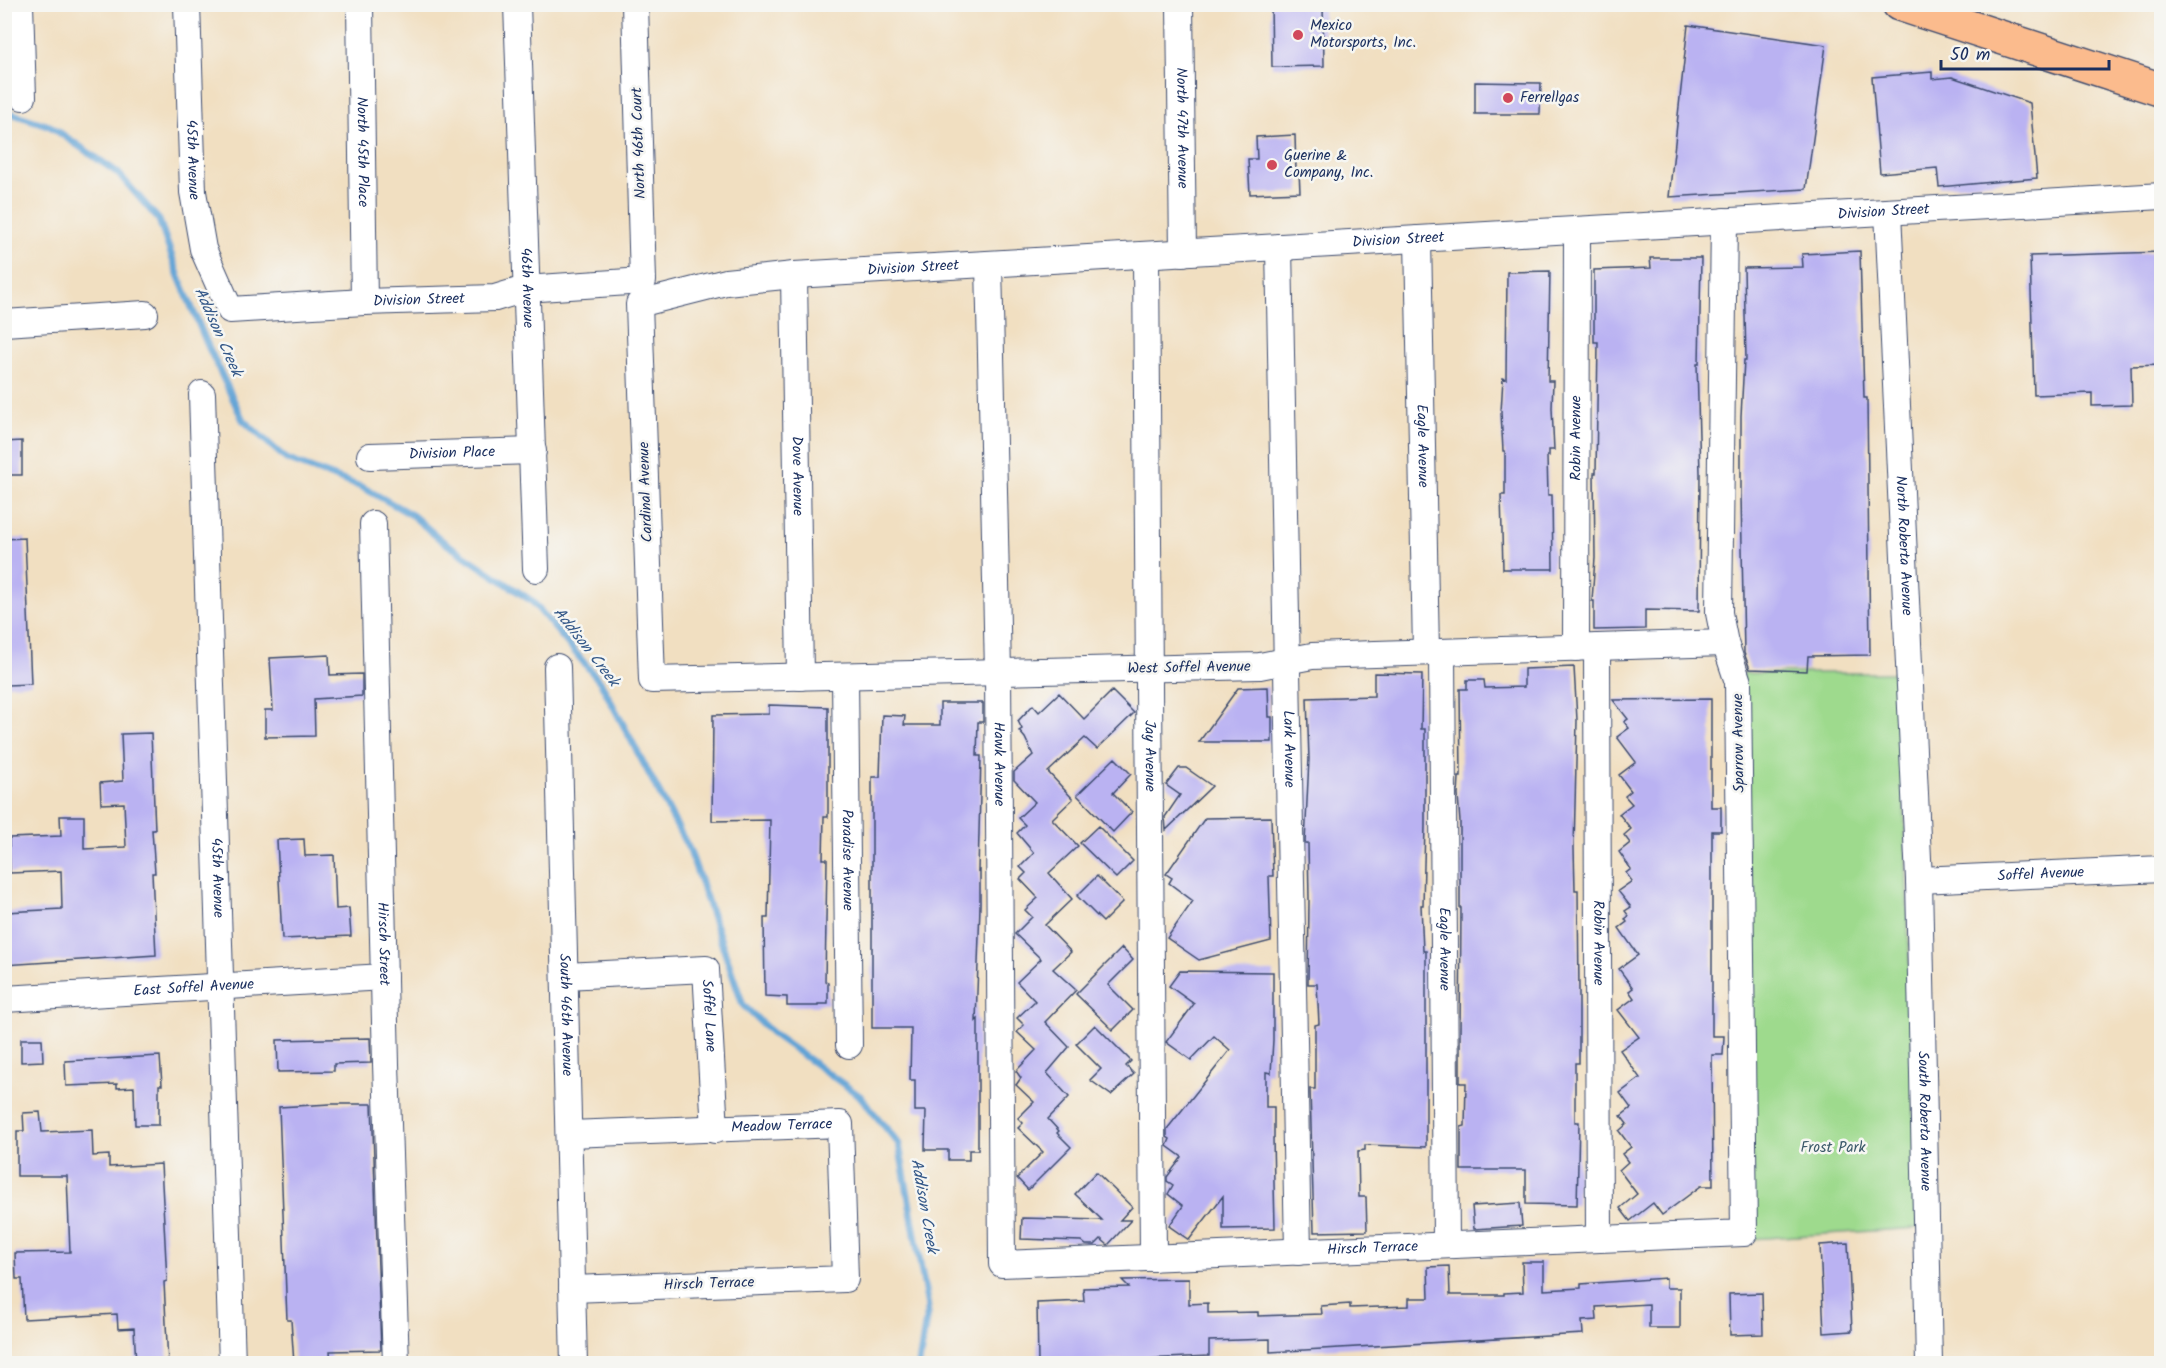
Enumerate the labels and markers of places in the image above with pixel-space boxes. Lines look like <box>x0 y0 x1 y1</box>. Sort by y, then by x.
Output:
place label: Mexico Motorsports, Inc. <box>1310 14 1416 55</box>
marker: Mexico Motorsports, Inc. <box>1291 28 1305 42</box>
place label: Ferrellgas <box>1520 86 1580 110</box>
marker: Ferrellgas <box>1501 91 1515 105</box>
place label: Guerine & Company, Inc. <box>1284 144 1373 185</box>
marker: Guerine & Company, Inc. <box>1265 158 1279 172</box>

